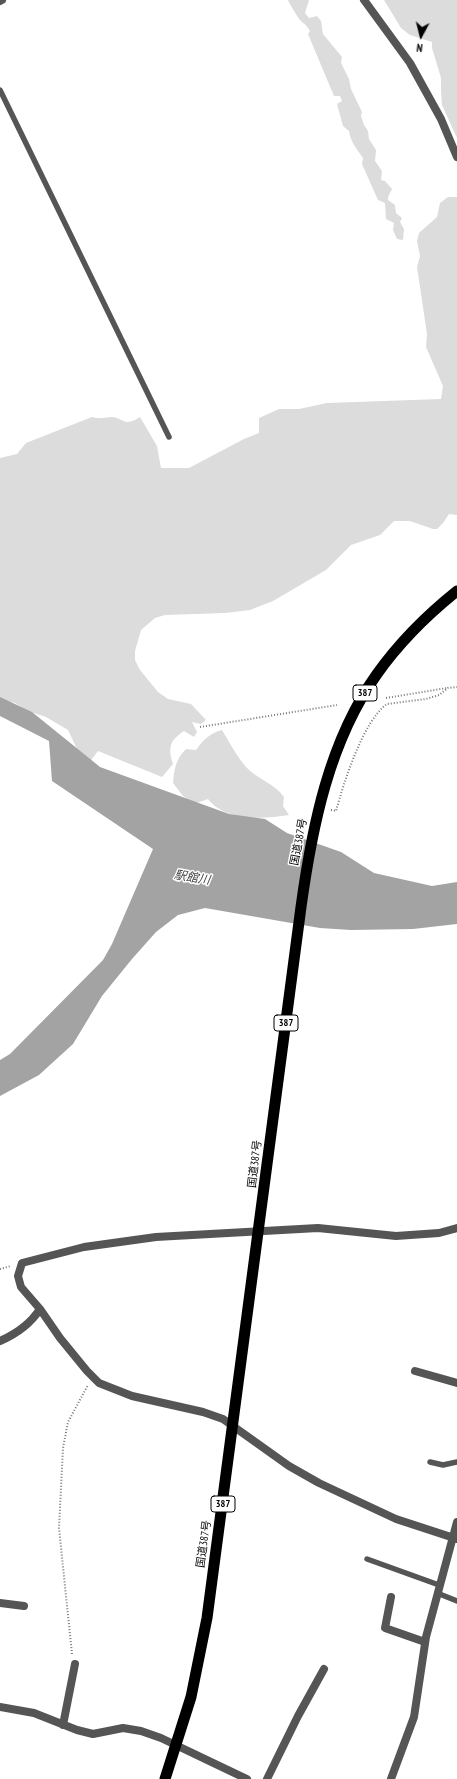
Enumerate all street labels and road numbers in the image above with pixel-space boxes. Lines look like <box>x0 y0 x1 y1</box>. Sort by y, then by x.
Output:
road number: 387 <box>353 685 377 701</box>
street label: 国道387号 <box>288 817 310 867</box>
road number: 387 <box>274 1015 298 1031</box>
street label: 国道387号 <box>246 1139 264 1189</box>
road number: 387 <box>211 1496 235 1512</box>
street label: 国道387号 <box>194 1519 214 1569</box>

